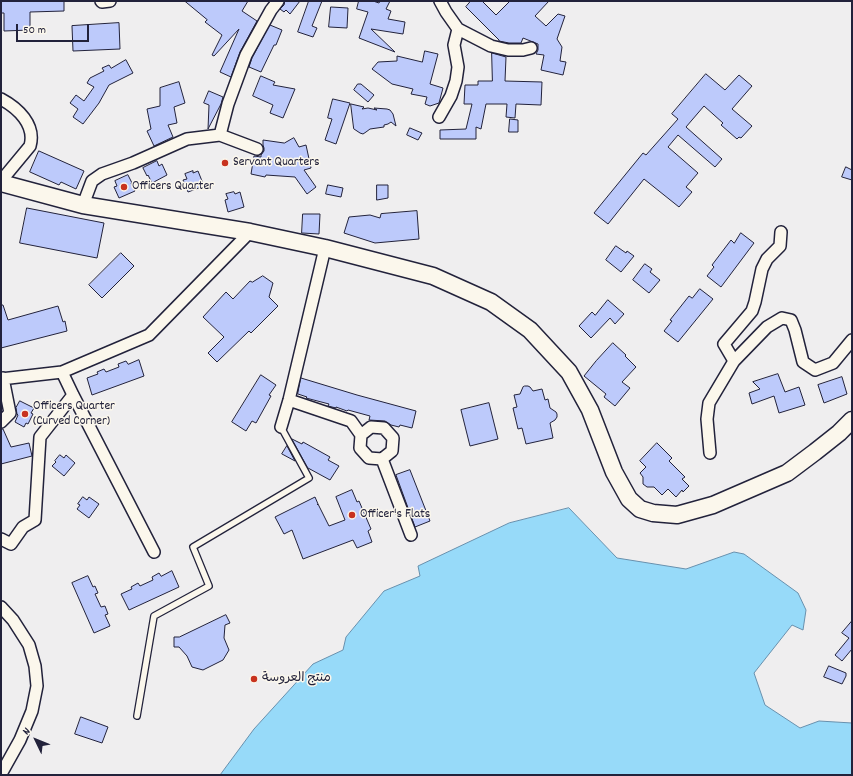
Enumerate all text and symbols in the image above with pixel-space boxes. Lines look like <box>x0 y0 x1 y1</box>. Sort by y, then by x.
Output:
scale bar <box>18 16 91 42</box>
text: 50 m <box>23 22 46 39</box>
place label: Servant Quarters <box>233 155 319 171</box>
marker: Servant Quarters <box>220 158 230 168</box>
place label: Officers Quarter <box>132 179 214 195</box>
marker: Officers Quarter <box>119 182 129 192</box>
place label: Officers Quarter (Curved Corner) <box>33 399 115 430</box>
marker: Officers Quarter (Curved Corner) <box>20 409 30 419</box>
place label: Officer's Flats <box>360 507 430 523</box>
marker: Officer's Flats <box>347 510 357 520</box>
place label: منتج العروسة <box>262 671 331 687</box>
marker: منتج العروسة <box>249 674 259 684</box>
north arrow <box>16 720 56 760</box>
text: N <box>20 724 35 739</box>

